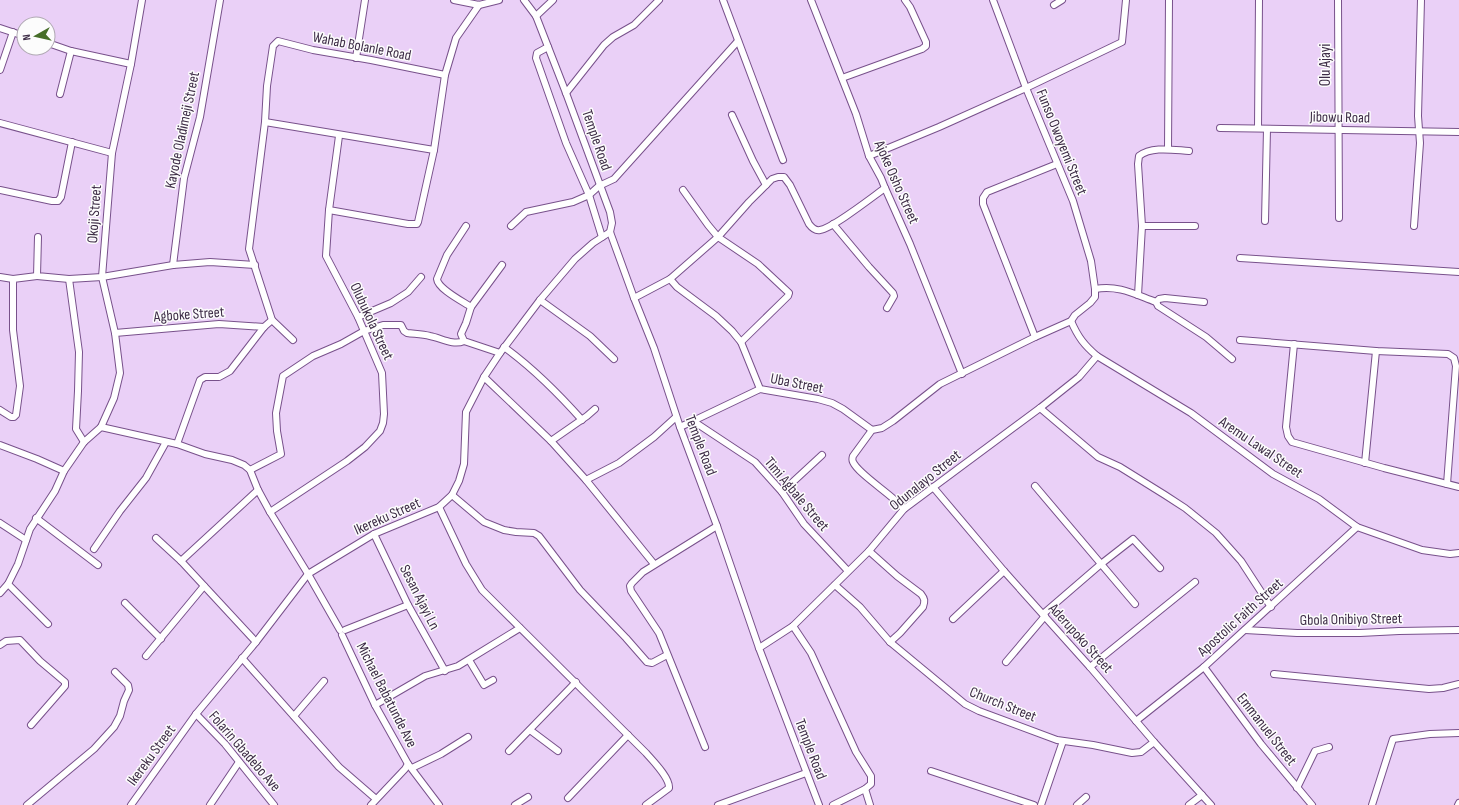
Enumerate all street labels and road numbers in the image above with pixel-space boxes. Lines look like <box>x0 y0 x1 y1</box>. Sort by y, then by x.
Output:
street label: Wahab Bolanle Road <box>311 28 413 65</box>
street label: Olu Ajayi <box>1316 44 1335 86</box>
street label: Kayode Oladimeji Street <box>161 69 204 190</box>
street label: Funso Owoyemi Street <box>1032 87 1092 198</box>
street label: Temple Road <box>577 107 616 173</box>
street label: Jibowu Road <box>1309 107 1370 128</box>
street label: Ajoke Osho Street <box>869 137 923 227</box>
street label: Okoji Street <box>83 184 106 244</box>
street label: Olubukola Street <box>345 279 398 363</box>
street label: Agboke Street <box>152 303 225 327</box>
street label: Uba Street <box>769 369 825 398</box>
street label: Temple Road <box>680 412 721 478</box>
street label: Aremu Lawal Street <box>1214 412 1307 483</box>
street label: Odunalayo Street <box>886 446 965 515</box>
street label: Timi Agbale Street <box>760 453 833 536</box>
street label: Ikereku Street <box>351 493 424 540</box>
street label: Sesan Ajayi Ln <box>395 562 444 633</box>
street label: Apostolic Faith Street <box>1193 574 1287 661</box>
street label: Aderupoko Street <box>1044 599 1117 677</box>
street label: Gbola Onibiyo Street <box>1300 609 1403 630</box>
street label: Michael Babatunde Ave <box>352 639 421 751</box>
street label: Church Street <box>967 682 1039 727</box>
street label: Emmanuel Street <box>1232 689 1301 770</box>
street label: Folarin Gbadebo Ave <box>204 707 285 796</box>
street label: Temple Road <box>790 716 831 782</box>
street label: Ikereku Street <box>123 721 180 789</box>

